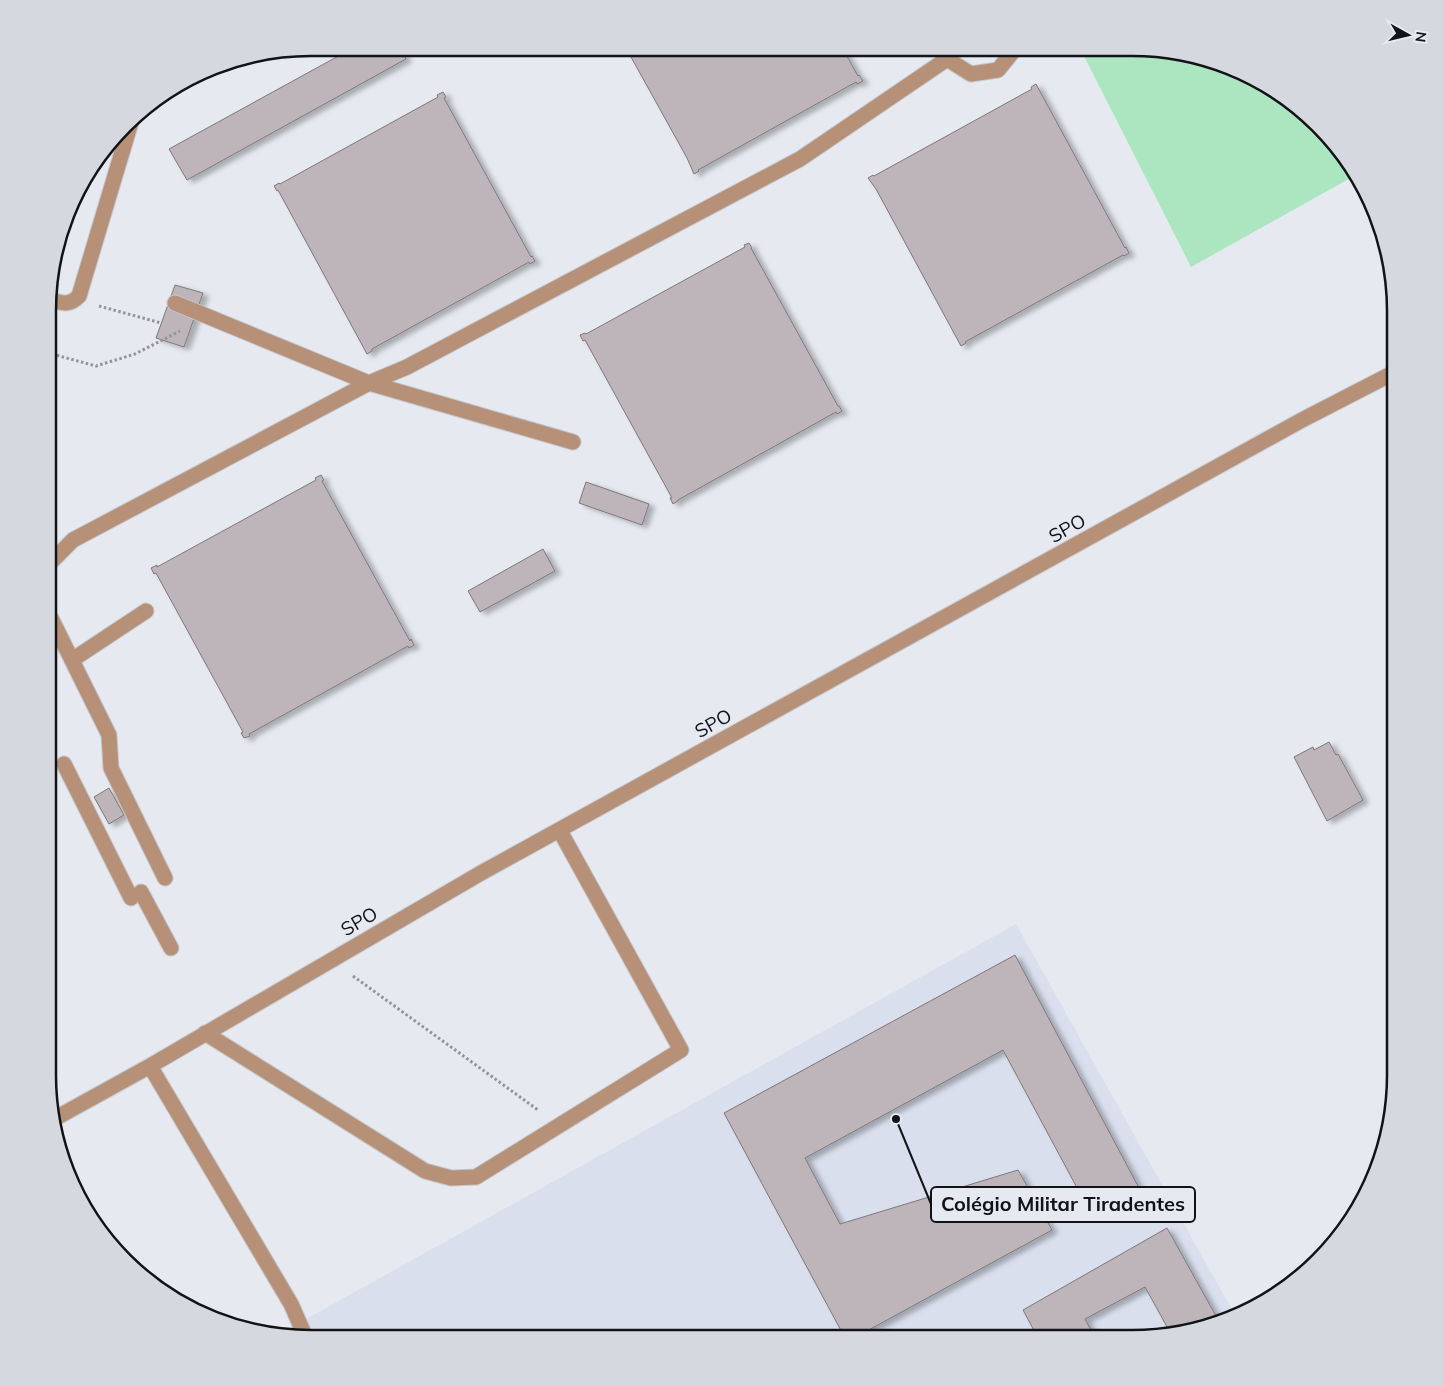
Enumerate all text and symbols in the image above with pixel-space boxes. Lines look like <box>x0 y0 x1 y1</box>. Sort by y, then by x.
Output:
north arrow <box>1383 10 1433 60</box>
text: N <box>1411 30 1431 43</box>
street label: SPO <box>1044 508 1090 548</box>
street label: SPO <box>690 703 736 743</box>
street label: SPO <box>336 901 382 941</box>
callout: Colégio Militar Tiradentes <box>931 1187 1195 1222</box>
text: Colégio Militar Tiradentes <box>941 1191 1185 1216</box>

